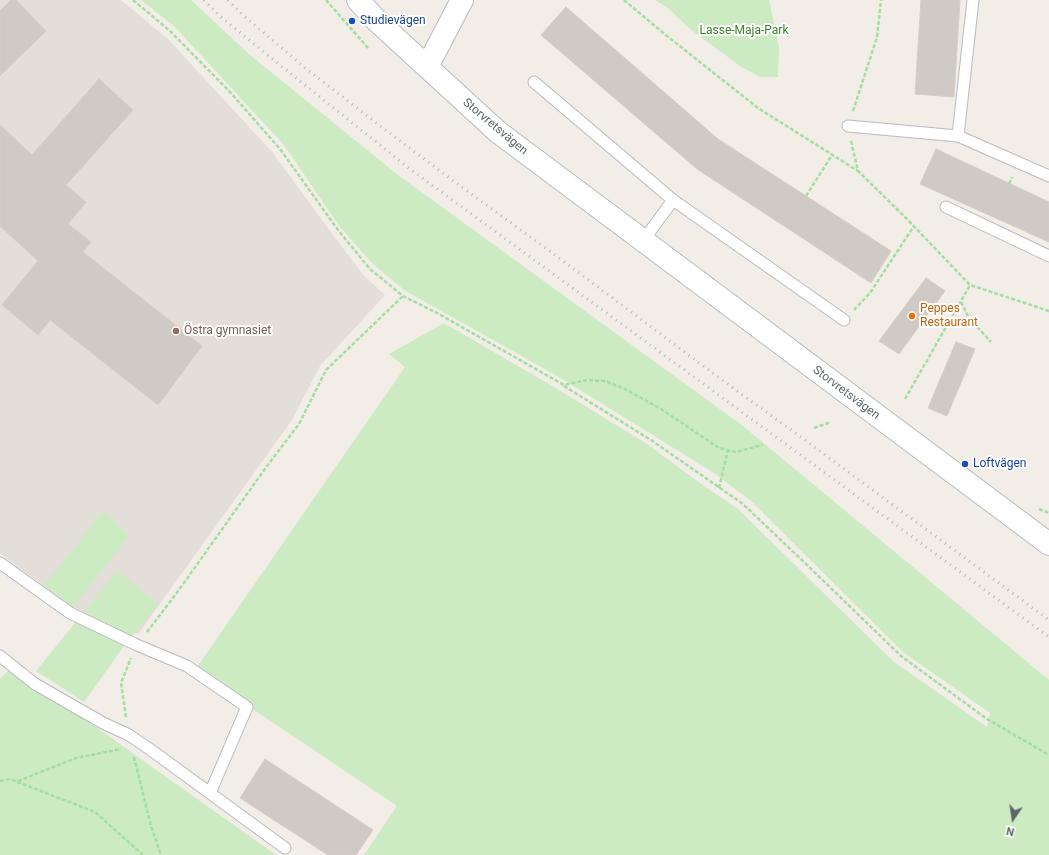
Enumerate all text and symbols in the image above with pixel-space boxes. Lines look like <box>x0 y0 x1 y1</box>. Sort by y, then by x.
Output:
place label: Studievägen <box>360 14 426 28</box>
marker: Studievägen <box>347 16 357 26</box>
park label: Lasse-Maja-Park <box>700 24 788 38</box>
street label: Storvretsvägen <box>460 96 530 158</box>
place label: Peppes Restaurant <box>920 302 978 330</box>
marker: Peppes Restaurant <box>907 311 917 321</box>
place label: Östra gymnasiet <box>184 324 271 338</box>
marker: Östra gymnasiet <box>171 326 181 336</box>
street label: Storvretsvägen <box>810 363 882 423</box>
place label: Loftvägen <box>973 457 1026 471</box>
marker: Loftvägen <box>960 459 970 469</box>
north arrow <box>993 799 1033 839</box>
text: N <box>1005 824 1015 838</box>

